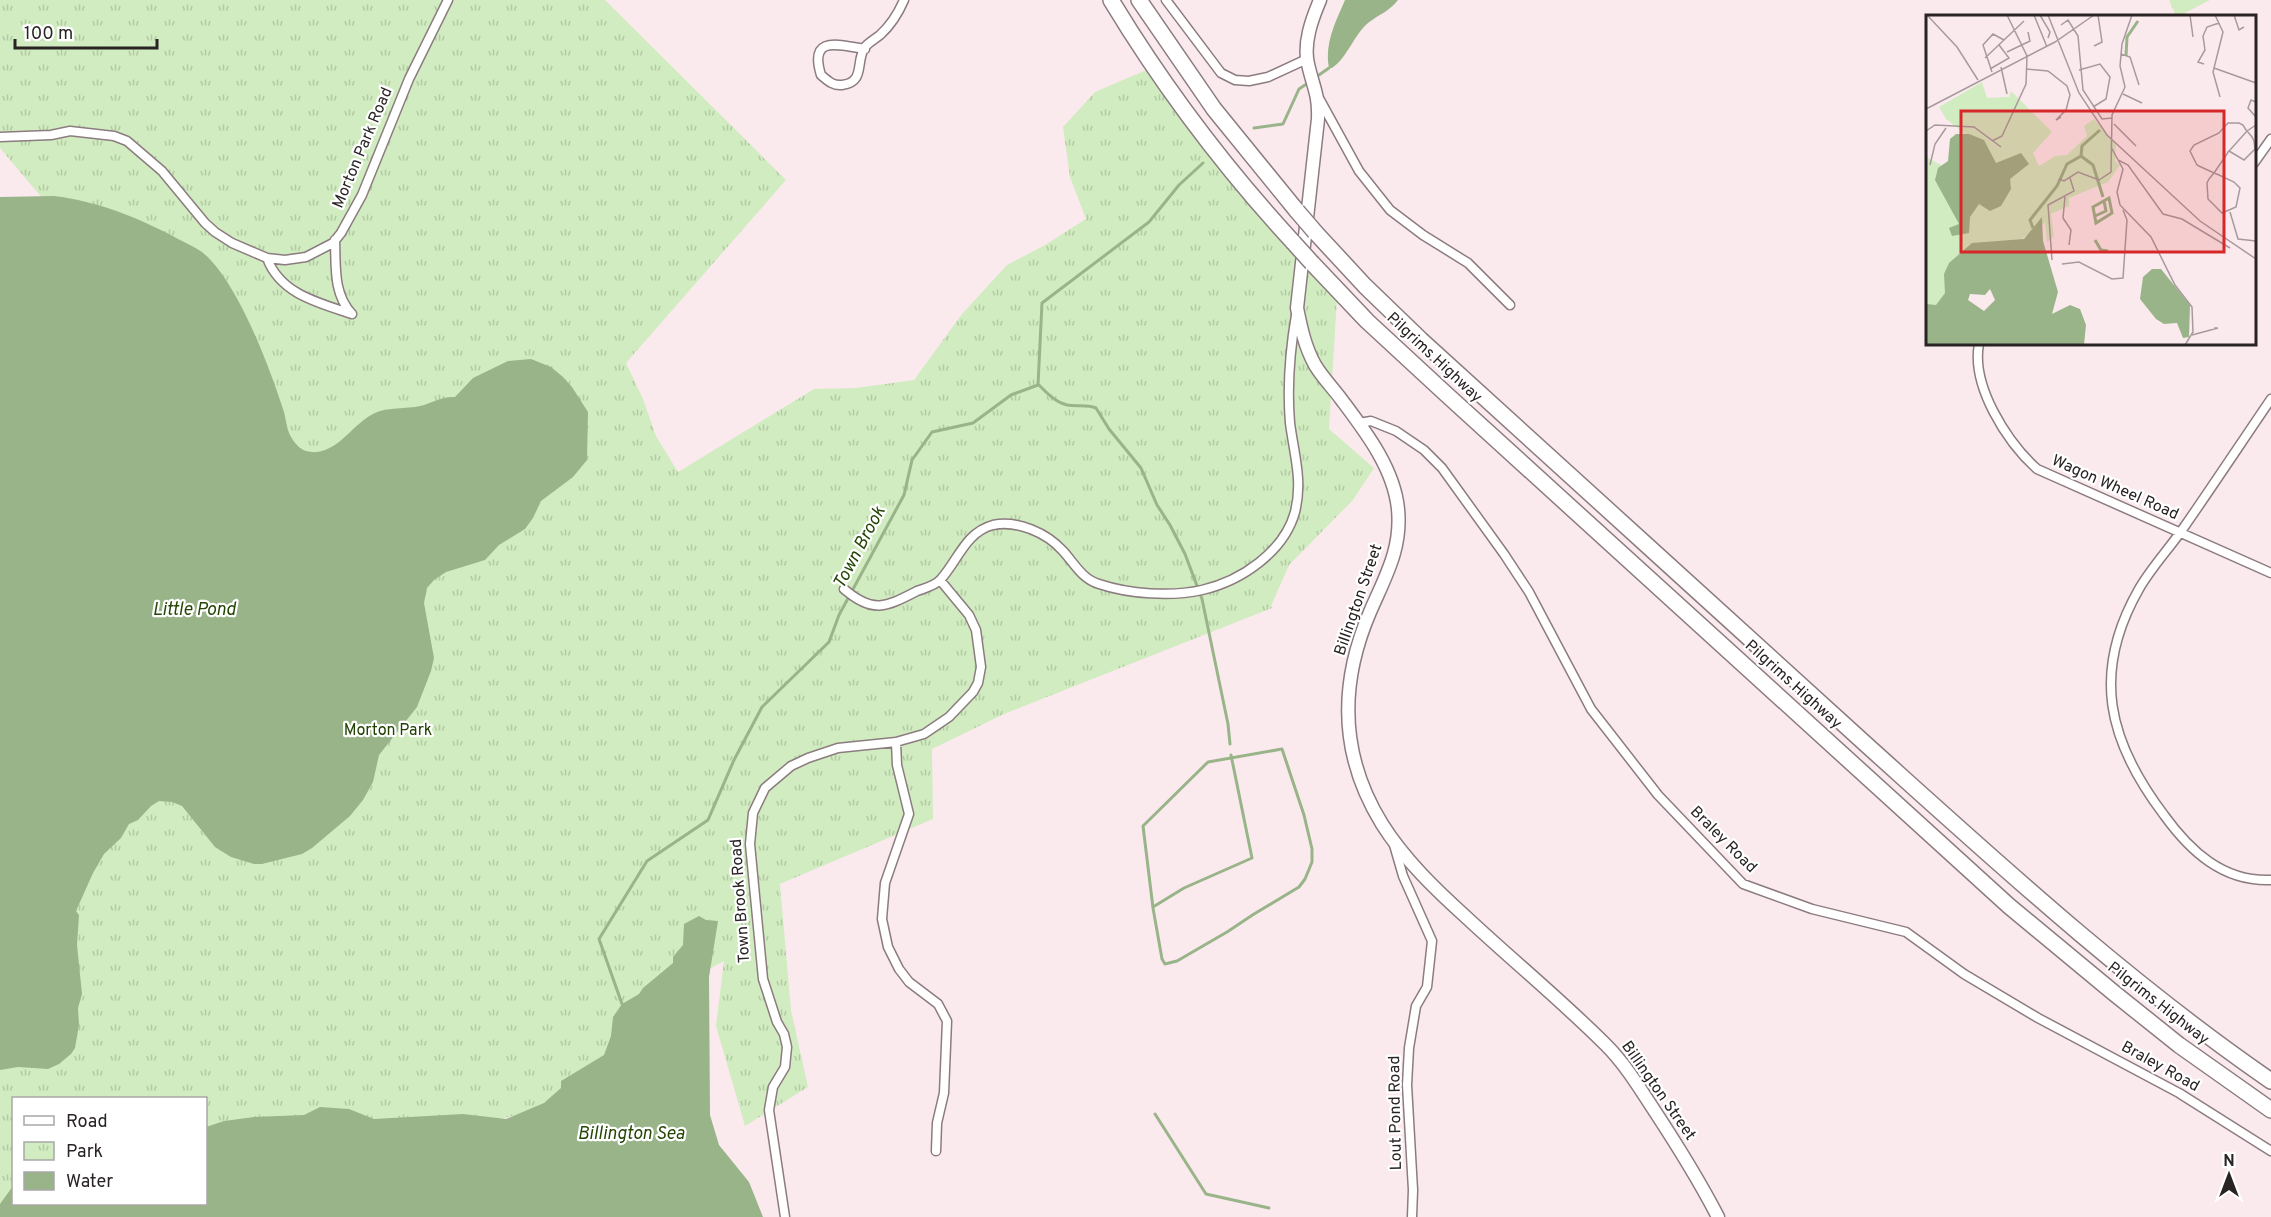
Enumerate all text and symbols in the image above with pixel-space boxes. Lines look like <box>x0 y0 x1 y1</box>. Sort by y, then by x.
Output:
scale bar <box>15 12 158 50</box>
inset map <box>1926 15 2256 345</box>
text: 100 m <box>24 23 73 46</box>
street label: Morton Park Road <box>328 84 398 212</box>
street label: Pilgrims Highway <box>1382 308 1486 408</box>
street label: Wagon Wheel Road <box>2048 451 2182 525</box>
water label: Town Brook <box>829 502 892 593</box>
street label: Billington Street <box>1331 542 1387 658</box>
water label: Little Pond <box>152 599 237 622</box>
street label: Pilgrims Highway <box>1740 636 1846 734</box>
park label: Morton Park <box>344 721 432 741</box>
street label: Braley Road <box>1685 802 1761 878</box>
street label: Town Brook Road <box>727 838 755 964</box>
street label: Pilgrims Highway <box>2103 958 2213 1050</box>
street label: Billington Street <box>1616 1037 1700 1145</box>
street label: Braley Road <box>2117 1037 2203 1097</box>
street label: Lout Pond Road <box>1385 1055 1407 1171</box>
legend <box>12 1097 207 1205</box>
text: Road <box>66 1111 108 1134</box>
water label: Billington Sea <box>578 1123 685 1146</box>
text: Park <box>66 1141 103 1164</box>
north arrow <box>2199 1145 2259 1205</box>
text: N <box>2223 1152 2235 1172</box>
text: Water <box>66 1171 113 1194</box>

